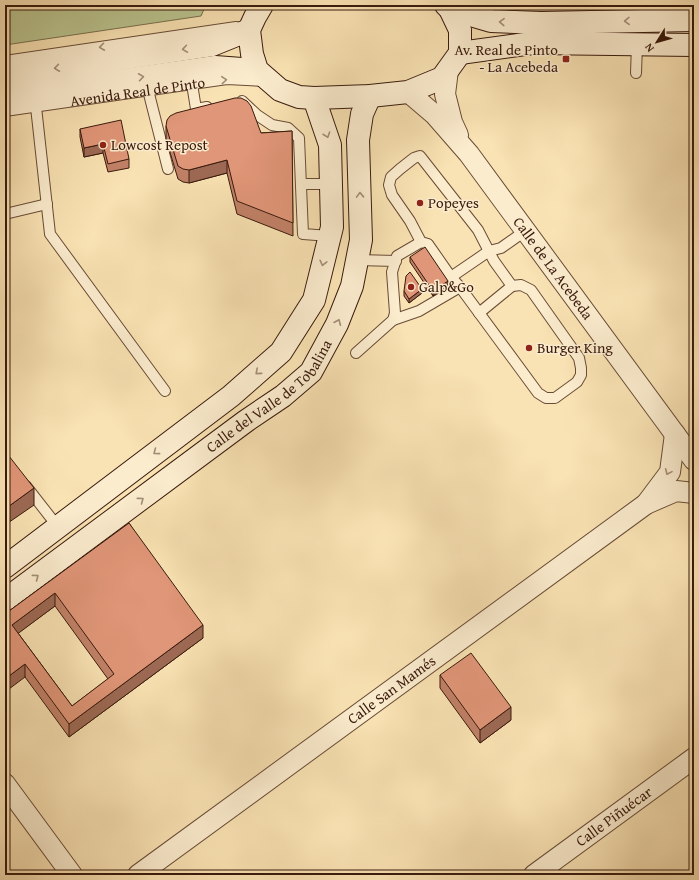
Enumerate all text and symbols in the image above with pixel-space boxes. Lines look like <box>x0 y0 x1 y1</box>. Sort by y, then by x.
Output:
one-way arrow <box>499 17 505 26</box>
one-way arrow <box>624 17 630 26</box>
north arrow <box>637 22 677 62</box>
place label: Av. Real de Pinto - La Acebeda <box>454 39 558 77</box>
text: N <box>640 40 658 56</box>
one-way arrow <box>99 42 105 51</box>
one-way arrow <box>182 44 188 53</box>
marker: Av. Real de Pinto - La Acebeda <box>561 54 571 64</box>
one-way arrow <box>54 63 60 72</box>
street label: Avenida Real de Pinto <box>69 71 207 111</box>
one-way arrow <box>137 73 144 82</box>
one-way arrow <box>221 76 227 85</box>
one-way arrow <box>322 131 330 138</box>
place label: Lowcost Repost <box>111 134 209 155</box>
marker: Lowcost Repost <box>98 140 108 150</box>
one-way arrow <box>356 192 364 198</box>
place label: Popeyes <box>428 192 479 213</box>
marker: Popeyes <box>415 198 425 208</box>
street label: Calle de La Acebeda <box>509 212 598 324</box>
one-way arrow <box>320 260 328 266</box>
place label: Galp&Go <box>419 276 474 297</box>
marker: Galp&Go <box>406 282 416 292</box>
one-way arrow <box>333 318 341 326</box>
street label: Calle del Valle de Tobalina <box>201 336 337 457</box>
place label: Burger King <box>537 337 613 358</box>
marker: Burger King <box>524 343 534 353</box>
one-way arrow <box>256 367 263 374</box>
one-way arrow <box>154 448 161 455</box>
one-way arrow <box>665 468 673 475</box>
one-way arrow <box>136 498 143 505</box>
one-way arrow <box>32 575 39 582</box>
street label: Calle San Mamés <box>343 650 440 729</box>
street label: Calle Piñuécar <box>571 781 656 851</box>

